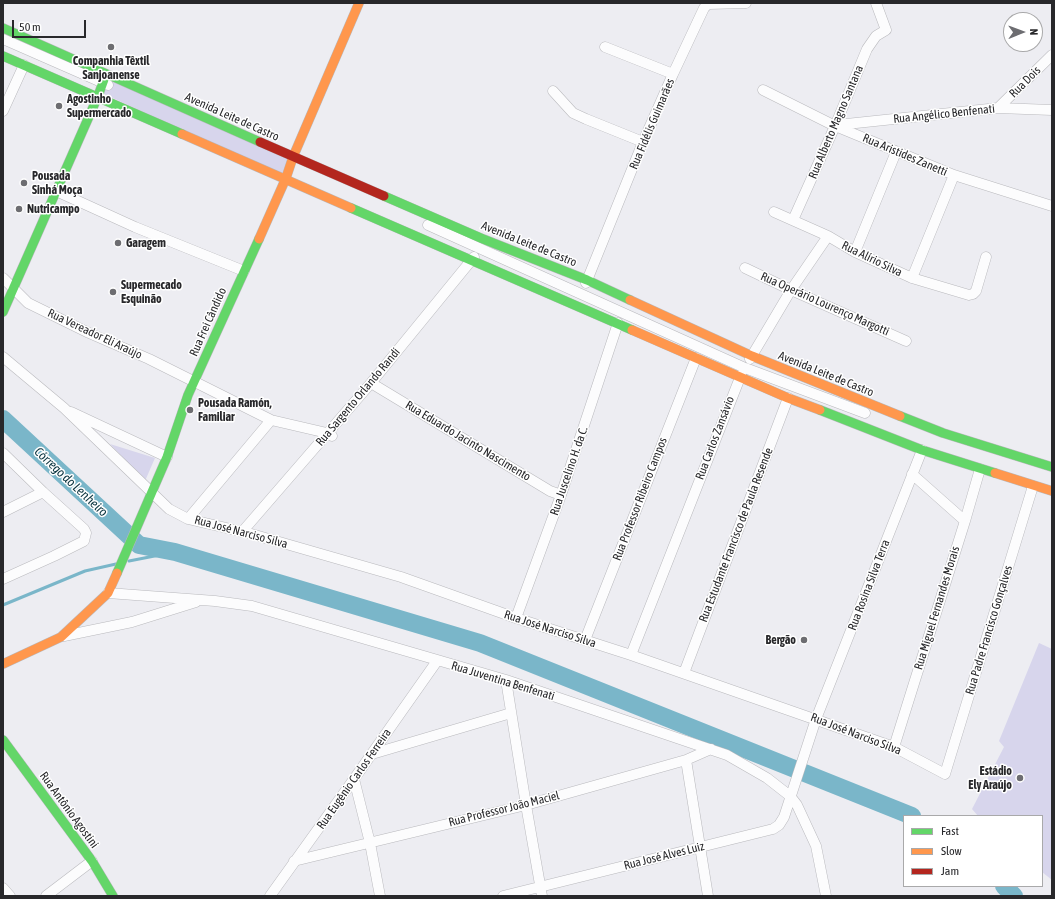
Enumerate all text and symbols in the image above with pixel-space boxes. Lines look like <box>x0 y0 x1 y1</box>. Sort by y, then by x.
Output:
scale bar <box>14 12 88 38</box>
north arrow <box>1003 12 1043 52</box>
text: 50 m <box>19 20 41 34</box>
text: N <box>1028 28 1040 35</box>
marker: Companhia Têxtil Sanjoanense <box>106 42 116 52</box>
place label: Companhia Têxtil Sanjoanense <box>73 54 149 82</box>
street label: Rua Alberto Magno Santana <box>806 63 866 181</box>
street label: Rua Dois <box>1006 63 1044 101</box>
street label: Rua Fidélis Guimarães <box>626 76 678 172</box>
street label: Avenida Leite de Castro <box>183 90 281 144</box>
place label: Agostinho Supermercado <box>67 92 131 120</box>
marker: Agostinho Supermercado <box>54 101 64 111</box>
street label: Rua Angélico Benfenati <box>892 102 996 126</box>
street label: Rua Aristides Zanetti <box>860 131 950 179</box>
place label: Pousada Sinhá Moça <box>32 169 82 197</box>
marker: Pousada Sinhá Moça <box>19 178 29 188</box>
place label: Nutricampo <box>27 202 80 216</box>
marker: Nutricampo <box>14 204 24 214</box>
street label: Avenida Leite de Castro <box>479 218 579 270</box>
place label: Garagem <box>126 236 166 250</box>
marker: Garagem <box>113 238 123 248</box>
street label: Rua Alírio Silva <box>839 238 905 280</box>
street label: Rua Operário Lourenço Margotti <box>758 269 892 339</box>
place label: Supermecado Esquinão <box>121 278 182 306</box>
street label: Rua Frei Cândido <box>186 285 230 359</box>
marker: Supermecado Esquinão <box>108 287 118 297</box>
street label: Rua Vereador Eli Araújo <box>45 306 145 362</box>
street label: Rua Sargento Orlando Randi <box>313 345 403 449</box>
street label: Avenida Leite de Castro <box>776 348 876 400</box>
street label: Rua Carlos Zansávio <box>692 394 738 482</box>
place label: Pousada Ramón, Familiar <box>198 396 272 424</box>
street label: Rua Eduardo Jacinto Nascimento <box>403 398 533 484</box>
marker: Pousada Ramón, Familiar <box>185 405 195 415</box>
street label: Rua Juscelino H. da C. <box>547 425 591 517</box>
street label: Rua Professor Ribeiro Campos <box>610 435 670 563</box>
water label: Córrego do Lenheiro <box>31 444 111 520</box>
street label: Rua Estudante Francisco de Paula Resende <box>696 446 776 624</box>
street label: Rua José Narciso Silva <box>193 513 289 551</box>
street label: Rua Rosina Silva Terra <box>845 538 893 632</box>
street label: Rua Miguel Fernandes Morais <box>911 544 963 672</box>
street label: Rua Padre Francisco Gonçalves <box>962 564 1016 696</box>
street label: Rua José Narciso Silva <box>502 607 598 651</box>
place label: Bergão <box>766 633 796 647</box>
marker: Bergão <box>799 635 809 645</box>
street label: Rua Juventina Benfenati <box>450 658 556 704</box>
street label: Rua José Narciso Silva <box>809 710 903 758</box>
street label: Rua Eugênio Carlos Ferreira <box>314 726 394 832</box>
place label: Estádio Ely Araújo <box>968 764 1012 792</box>
street label: Rua Antônio Agostini <box>36 769 102 851</box>
marker: Estádio Ely Araújo <box>1015 773 1025 783</box>
street label: Rua Professor João Maciel <box>447 788 561 830</box>
legend <box>903 815 1043 887</box>
text: Fast <box>941 824 959 838</box>
street label: Rua José Alves Luiz <box>622 839 706 873</box>
text: Slow <box>941 844 962 858</box>
text: Jam <box>941 864 959 878</box>

